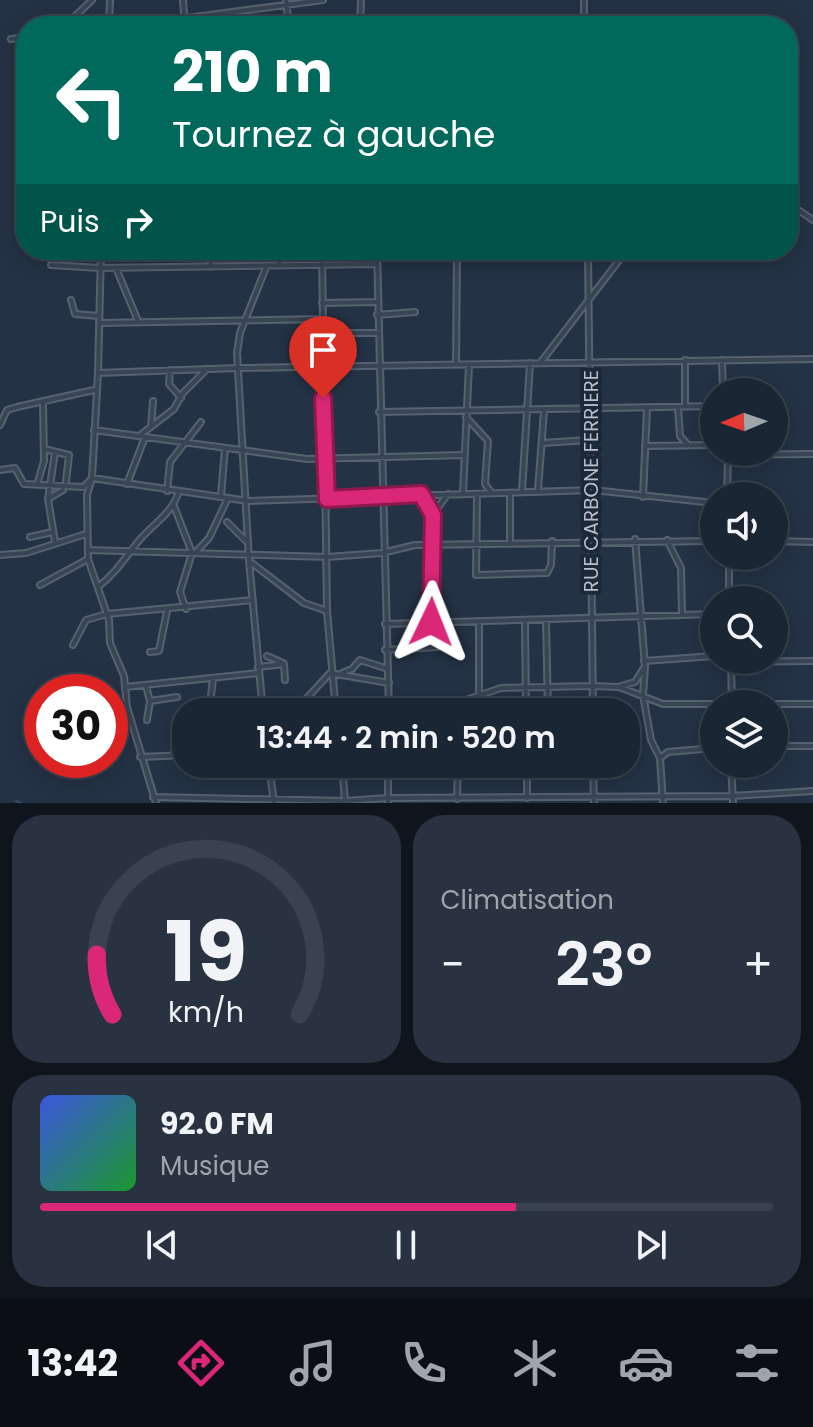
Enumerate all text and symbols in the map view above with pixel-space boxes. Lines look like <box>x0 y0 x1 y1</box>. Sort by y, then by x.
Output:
text: 210 m <box>172 33 333 112</box>
icon: left <box>40 48 144 152</box>
text: Tournez à gauche <box>172 109 495 160</box>
text: Puis <box>40 200 100 243</box>
icon: right <box>116 200 160 244</box>
pin <box>289 316 357 398</box>
icon: arrive <box>301 328 345 372</box>
street label: RUE CARBONE FERRIERE <box>577 370 605 592</box>
north arrow <box>700 378 788 466</box>
map controls <box>700 378 788 778</box>
button: sound <box>700 482 788 570</box>
position arrow <box>389 580 473 664</box>
button: search <box>700 586 788 674</box>
speed limit sign: 30 <box>24 674 128 778</box>
button: layers <box>700 690 788 778</box>
text: 13:44 · 2 min · 520 m <box>256 716 556 759</box>
text: Climatisation <box>441 882 614 918</box>
text: 19 <box>165 894 247 1010</box>
text: 23° <box>555 923 652 1007</box>
text: − <box>441 934 465 995</box>
text: + <box>743 934 773 995</box>
text: km/h <box>168 992 244 1032</box>
text: 92.0 FM <box>160 1102 274 1145</box>
text: Musique <box>160 1148 269 1184</box>
icon: previous <box>140 1223 184 1267</box>
icon: pause <box>384 1223 428 1267</box>
icon: next <box>629 1223 673 1267</box>
icon: directions <box>173 1335 229 1391</box>
icon: music <box>285 1335 341 1391</box>
icon: phone <box>396 1335 452 1391</box>
icon: climate <box>507 1335 563 1391</box>
icon: car <box>618 1335 674 1391</box>
icon: filters <box>729 1335 785 1391</box>
text: 13:42 <box>28 1338 118 1389</box>

